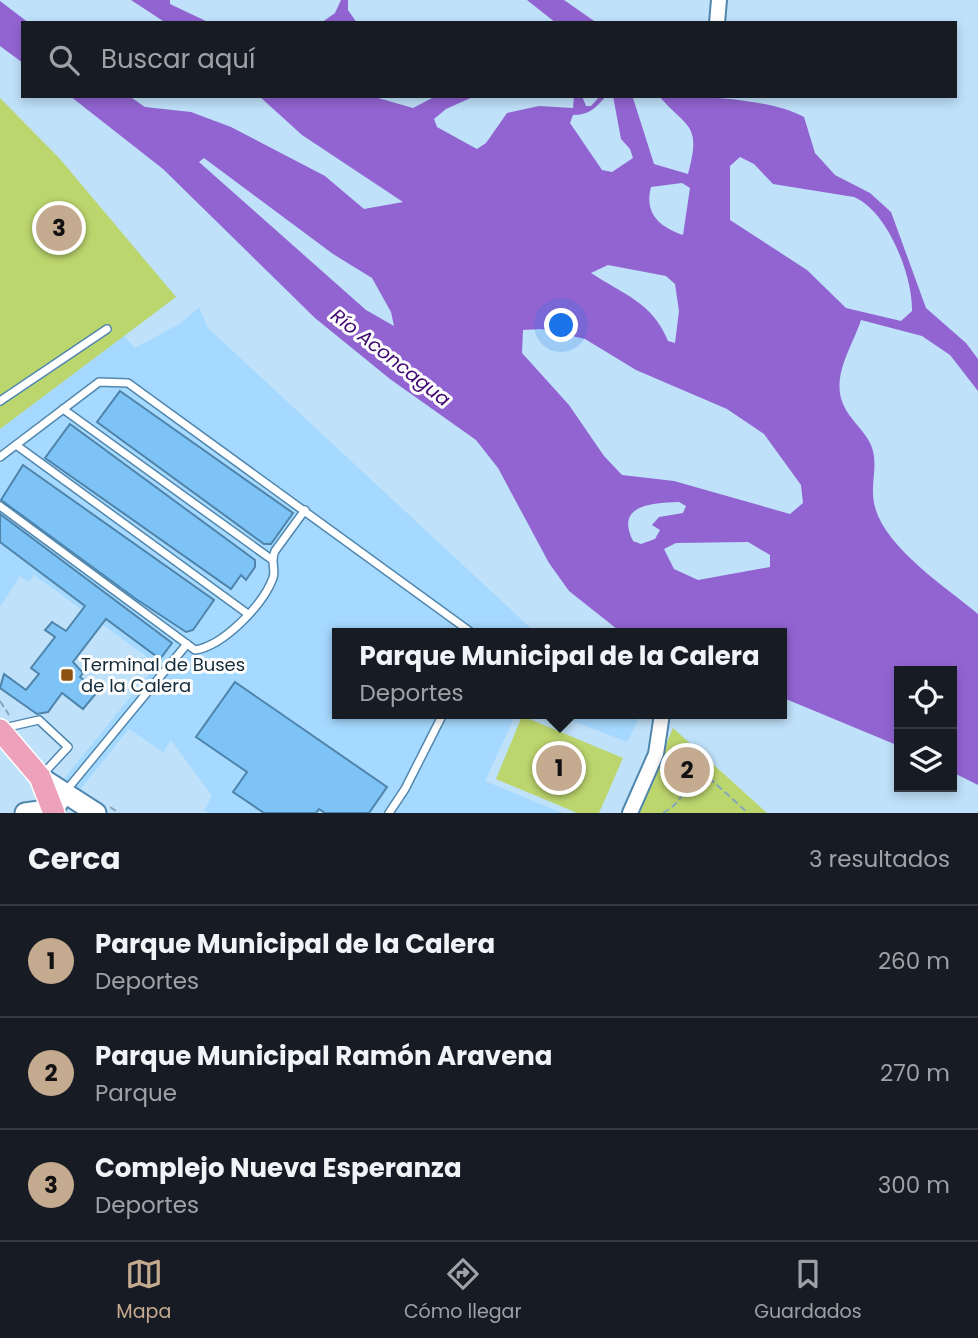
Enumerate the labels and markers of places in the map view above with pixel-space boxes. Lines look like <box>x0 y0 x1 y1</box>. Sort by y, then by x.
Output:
pin: 3 <box>36 202 82 254</box>
place label: Terminal de Buses de la Calera <box>81 652 245 698</box>
marker: Terminal de Buses de la Calera <box>59 667 75 683</box>
pin: 1 <box>536 742 582 794</box>
pin: 2 <box>664 744 710 796</box>

